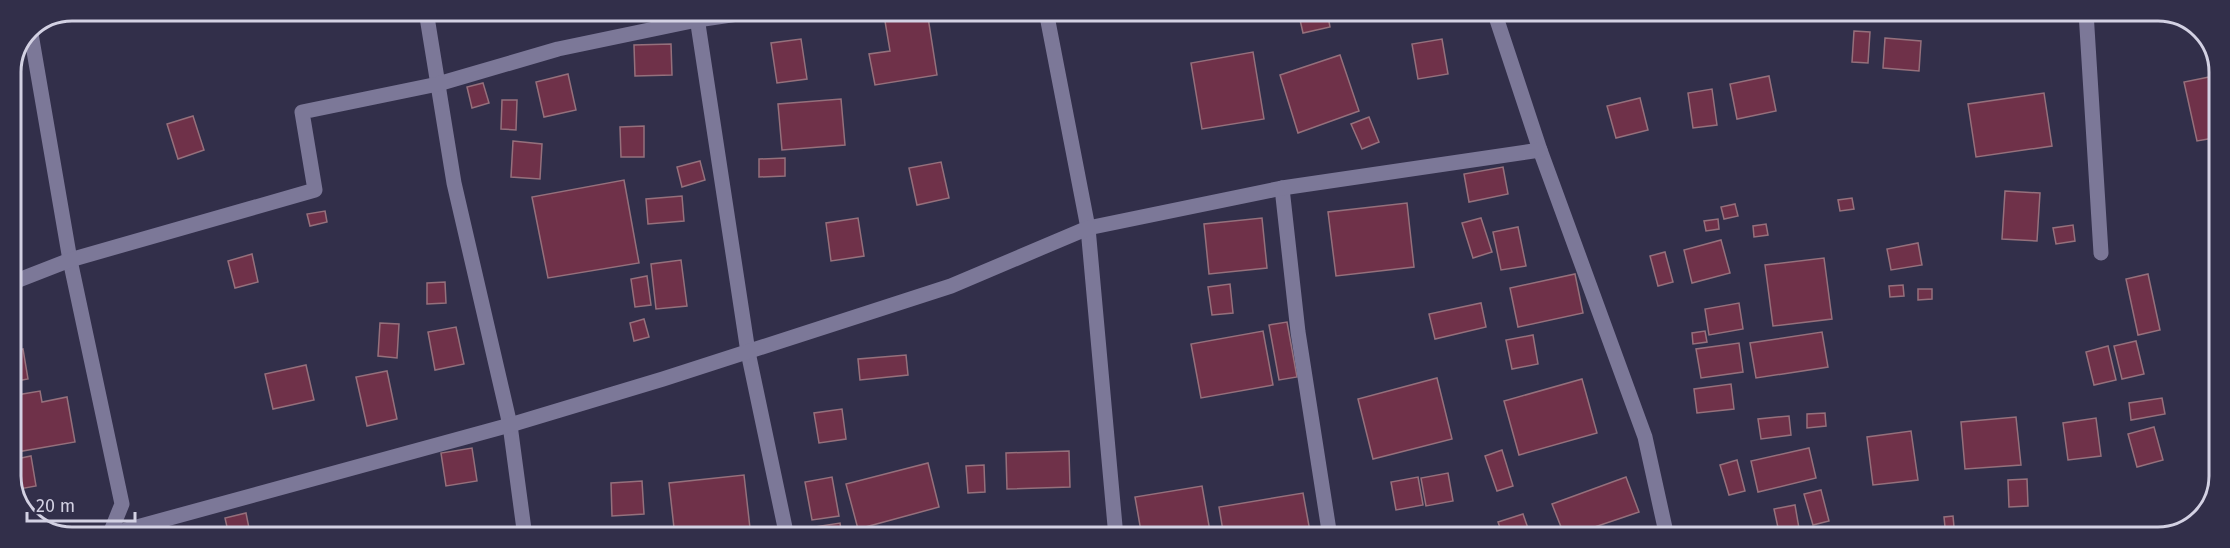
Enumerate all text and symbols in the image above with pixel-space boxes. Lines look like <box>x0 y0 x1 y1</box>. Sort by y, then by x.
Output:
scale bar <box>27 485 135 523</box>
text: 20 m <box>36 495 75 517</box>

